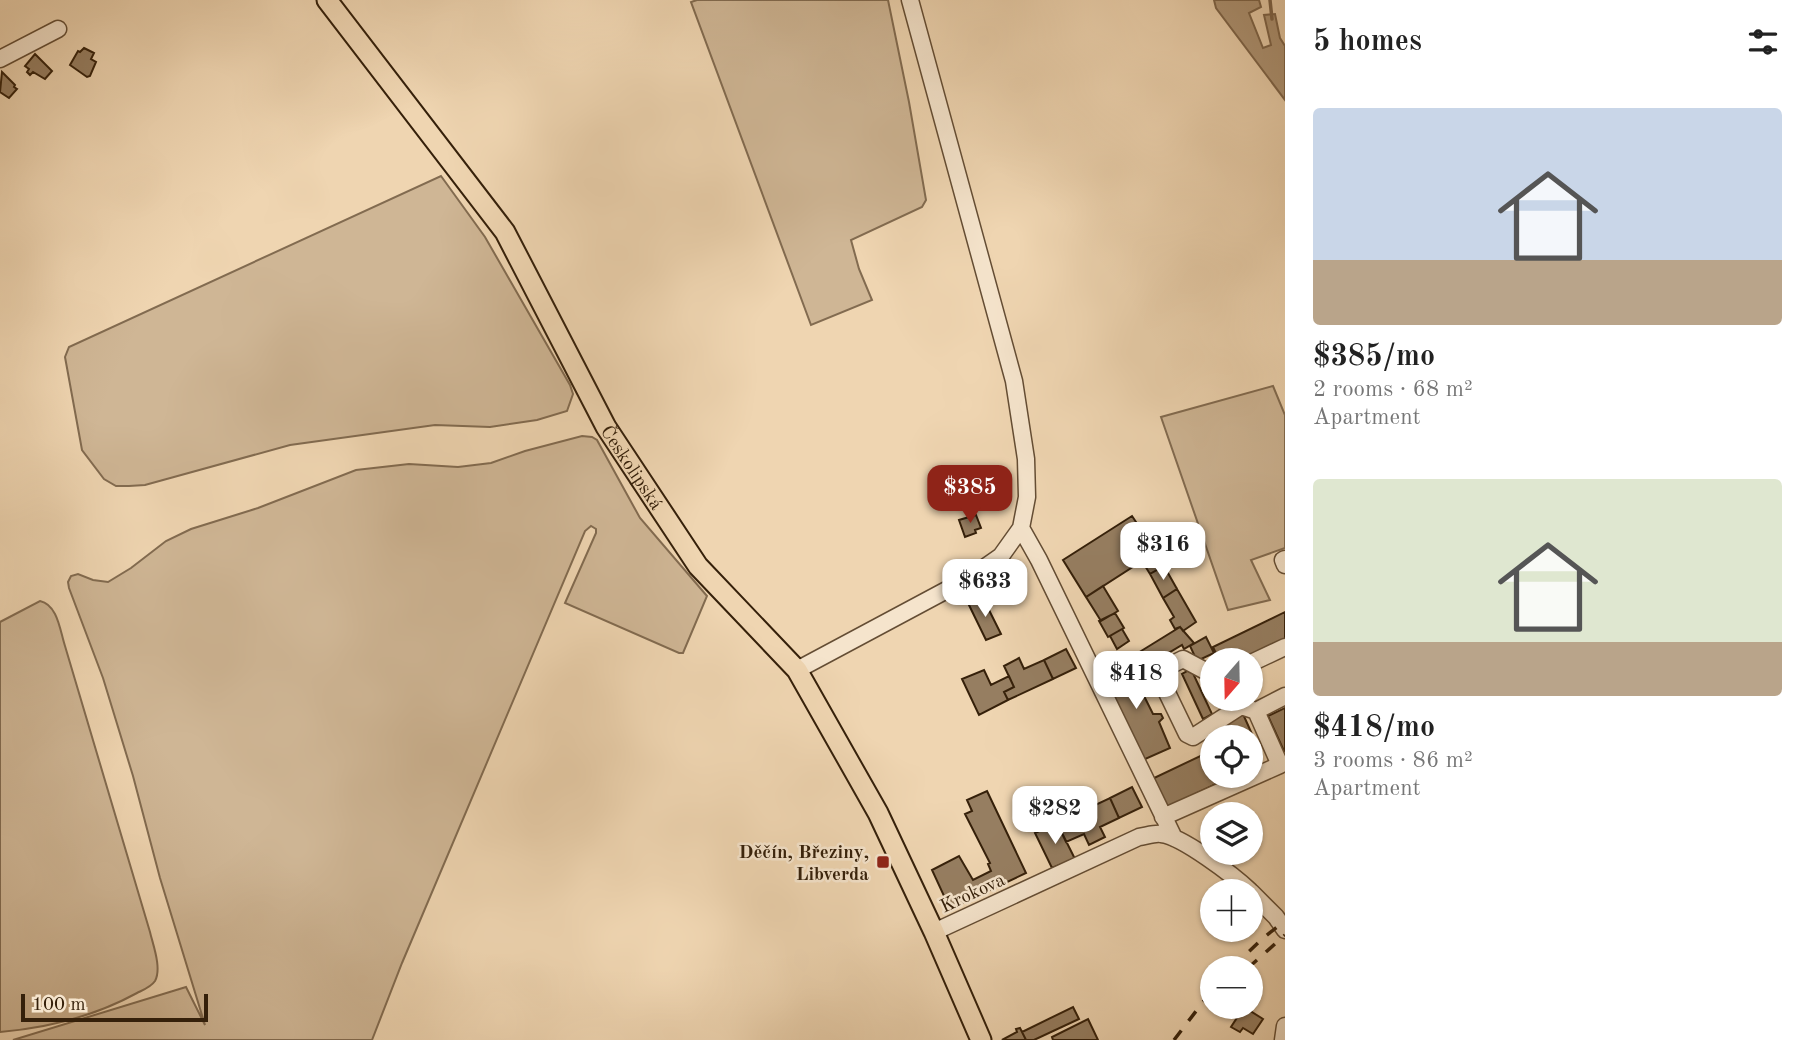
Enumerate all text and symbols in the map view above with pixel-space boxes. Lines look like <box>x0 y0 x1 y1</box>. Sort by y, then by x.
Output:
icon: filters <box>1744 23 1782 61</box>
text: 5 homes <box>1313 27 1422 57</box>
icon: home <box>1485 153 1611 279</box>
text: $385/mo <box>1313 342 1435 372</box>
text: 2 rooms · 68 m² <box>1313 378 1473 401</box>
text: Apartment <box>1313 406 1421 429</box>
street label: Českolipská <box>596 420 665 514</box>
pin: $385 <box>929 466 1011 525</box>
text: $385 <box>943 476 997 499</box>
pin: $316 <box>1122 522 1204 582</box>
icon: home <box>1485 524 1611 650</box>
text: $316 <box>1136 533 1190 556</box>
pin: $633 <box>944 560 1026 619</box>
text: $633 <box>958 570 1012 593</box>
north arrow <box>1200 648 1264 710</box>
map controls <box>1200 648 1263 1019</box>
pin: $418 <box>1095 652 1177 711</box>
text: $418 <box>1109 662 1163 685</box>
text: $418/mo <box>1313 713 1435 743</box>
button: locate <box>1200 725 1263 788</box>
text: 3 rooms · 86 m² <box>1313 749 1473 772</box>
text: Apartment <box>1313 777 1421 800</box>
pin: $282 <box>1014 786 1096 846</box>
text: $282 <box>1028 797 1082 820</box>
button: layers <box>1200 802 1263 865</box>
place label: Děčín, Březiny, Libverda <box>738 844 869 885</box>
marker: Děčín, Březiny, Libverda <box>875 854 891 870</box>
street label: Krokova <box>938 871 1009 917</box>
button: + <box>1200 879 1263 942</box>
button: − <box>1200 956 1263 1019</box>
scale bar <box>21 991 208 1023</box>
text: 100 m <box>32 996 85 1015</box>

